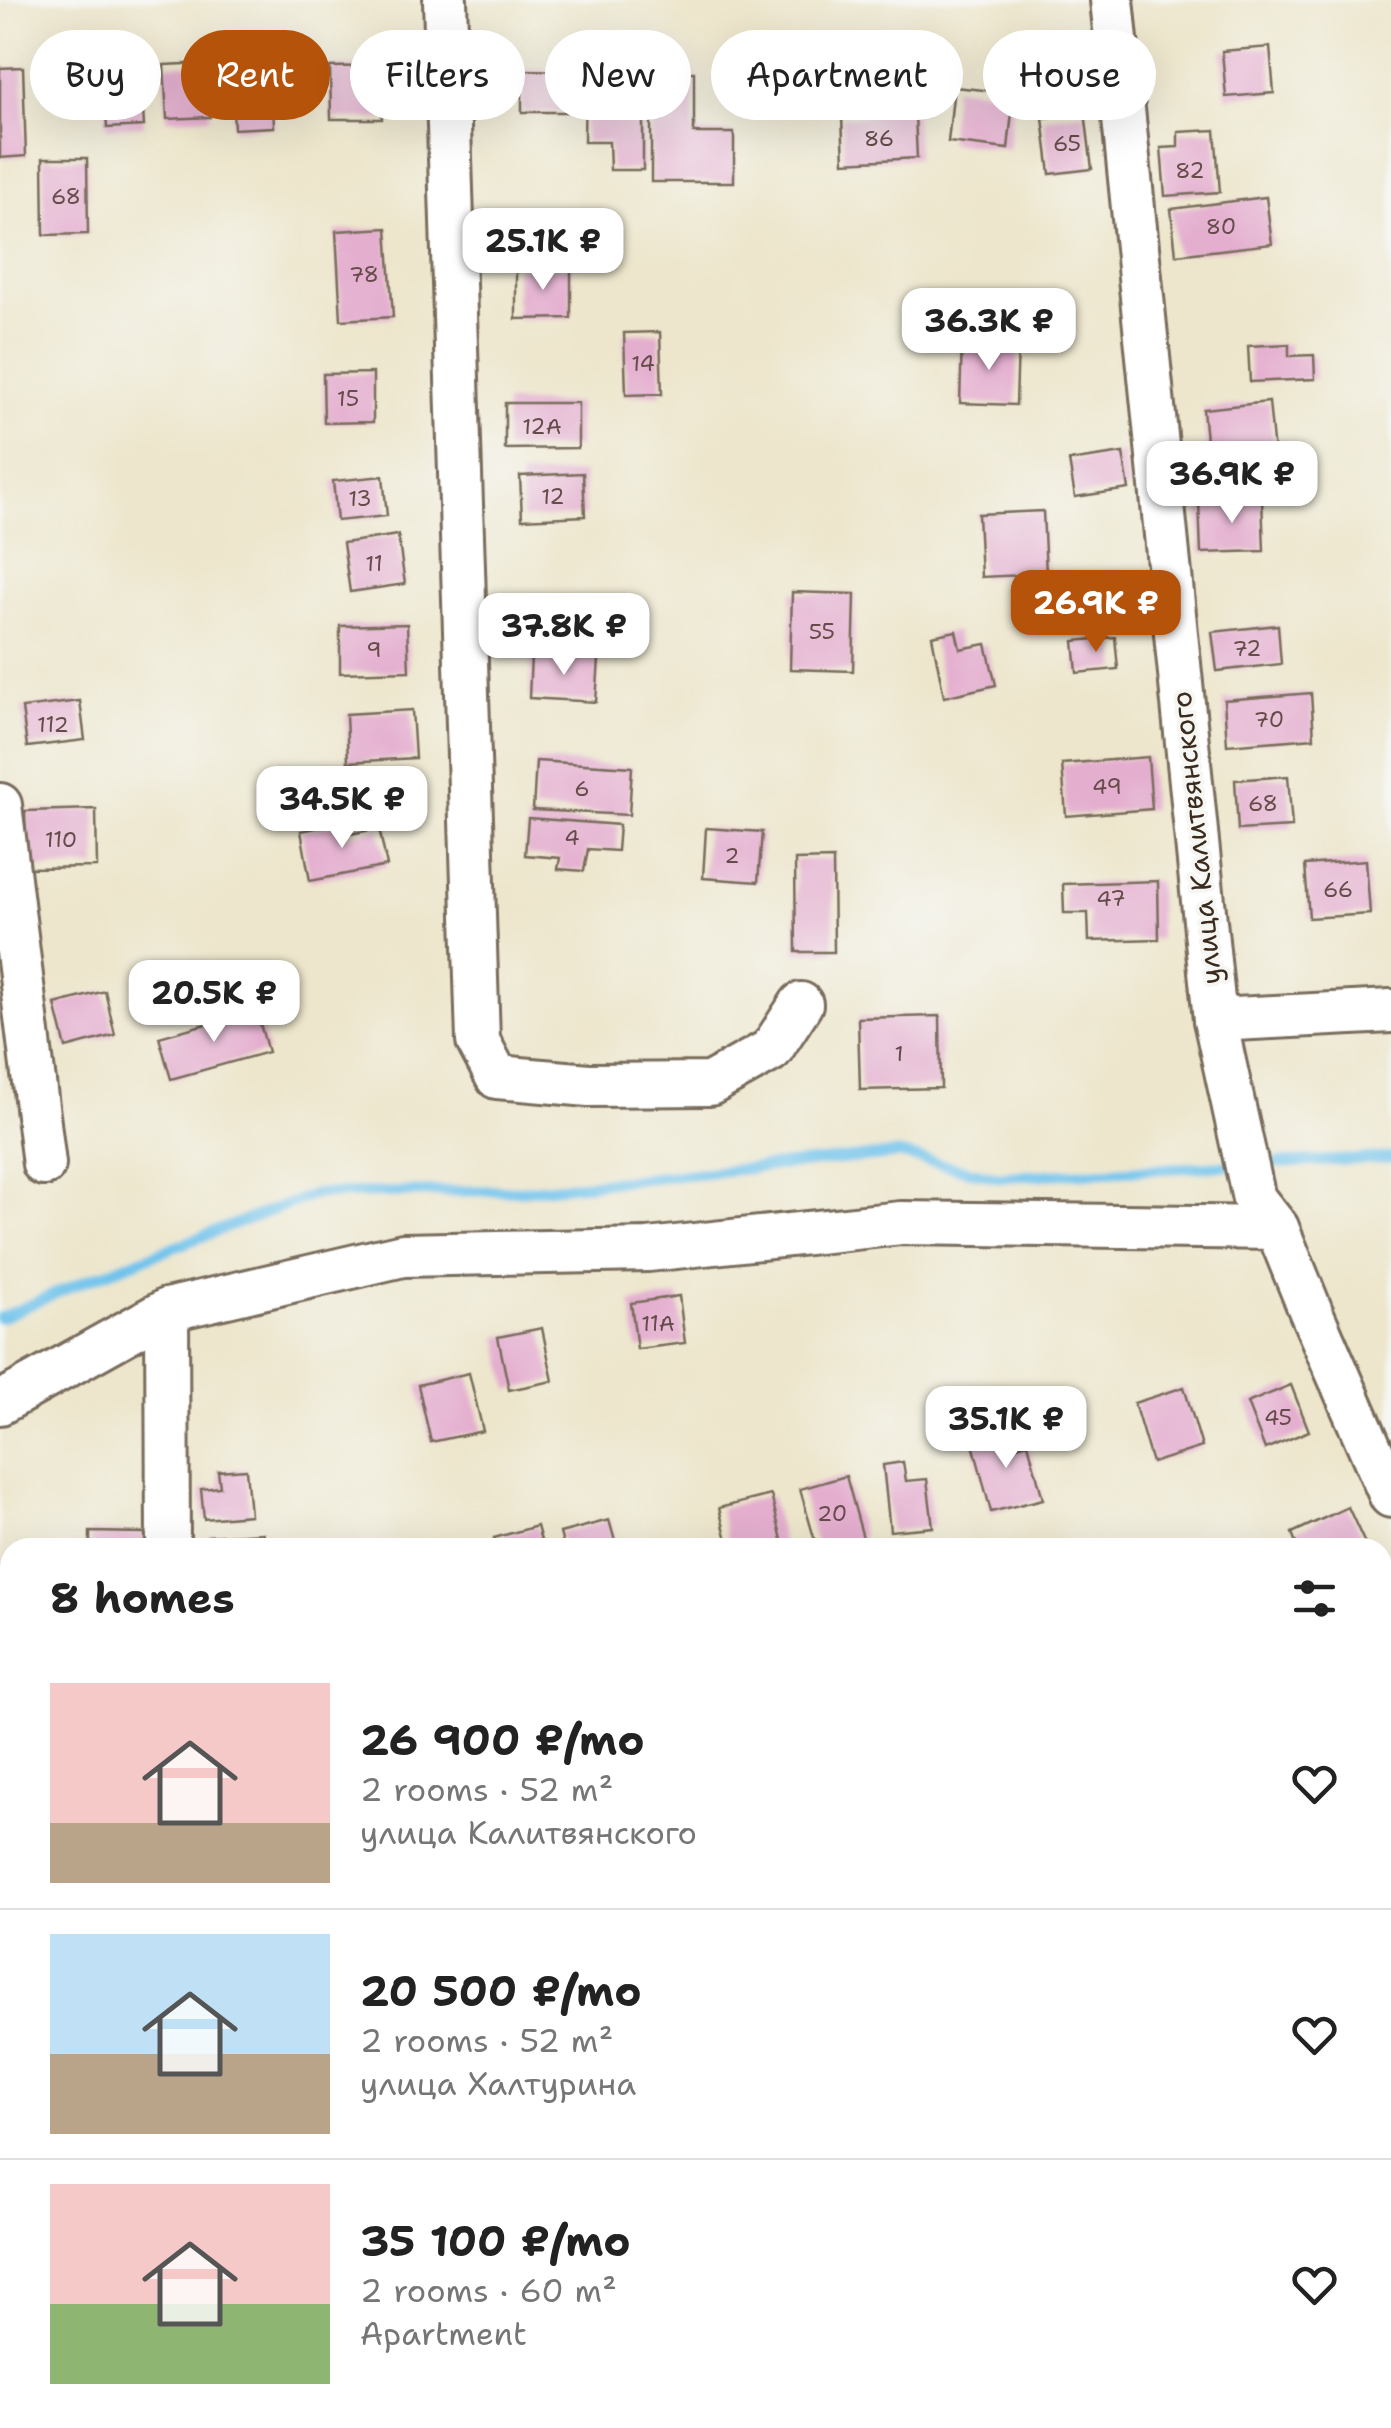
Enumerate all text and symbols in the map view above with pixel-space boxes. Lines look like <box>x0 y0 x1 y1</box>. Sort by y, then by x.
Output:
chip: Buy <box>30 30 161 120</box>
chip: Rent <box>181 30 330 120</box>
chip: Filters <box>350 30 525 120</box>
chip: New <box>545 30 691 120</box>
chip: Apartment <box>711 30 963 120</box>
chip: House <box>983 30 1156 120</box>
house number: 86 <box>864 124 894 153</box>
house number: 65 <box>1053 129 1081 158</box>
house number: 82 <box>1175 156 1205 185</box>
house number: 68 <box>51 182 81 211</box>
pin: 25.1K ₽ <box>451 208 635 293</box>
house number: 80 <box>1206 212 1236 241</box>
text: 25.1K ₽ <box>484 219 602 262</box>
house number: 78 <box>349 260 379 289</box>
pin: 36.3K ₽ <box>897 288 1081 373</box>
text: 36.3K ₽ <box>924 299 1054 342</box>
house number: 14 <box>631 349 655 378</box>
house number: 15 <box>337 384 359 413</box>
house number: 12А <box>522 412 562 441</box>
pin: 36.9K ₽ <box>1140 441 1324 526</box>
text: 36.9K ₽ <box>1169 452 1295 495</box>
house number: 12 <box>541 482 565 511</box>
house number: 13 <box>348 484 372 513</box>
house number: 11 <box>365 549 383 578</box>
pin: 26.9K ₽ <box>1004 570 1188 655</box>
text: 26.9K ₽ <box>1033 581 1159 624</box>
pin: 37.8K ₽ <box>472 593 656 678</box>
text: 37.8K ₽ <box>500 604 628 647</box>
house number: 55 <box>809 617 835 646</box>
house number: 72 <box>1233 634 1262 663</box>
house number: 9 <box>366 635 382 664</box>
street label: улица Калитвянского <box>1162 689 1230 987</box>
house number: 70 <box>1254 705 1284 734</box>
house number: 112 <box>37 710 69 739</box>
pin: 34.5K ₽ <box>250 766 434 851</box>
house number: 49 <box>1092 772 1122 801</box>
house number: 6 <box>574 774 590 803</box>
text: 34.5K ₽ <box>278 777 406 820</box>
house number: 68 <box>1248 789 1278 818</box>
house number: 4 <box>564 823 580 852</box>
house number: 110 <box>45 825 77 854</box>
house number: 2 <box>724 841 740 870</box>
house number: 66 <box>1323 875 1353 904</box>
house number: 47 <box>1096 884 1126 913</box>
pin: 20.5K ₽ <box>122 960 306 1045</box>
text: 20.5K ₽ <box>151 971 277 1014</box>
house number: 1 <box>894 1039 904 1068</box>
house number: 11А <box>641 1309 675 1338</box>
pin: 35.1K ₽ <box>914 1386 1098 1471</box>
text: 35.1K ₽ <box>948 1397 1064 1440</box>
house number: 45 <box>1264 1403 1292 1432</box>
house number: 20 <box>817 1499 847 1528</box>
text: 8 homes <box>50 1570 235 1626</box>
icon: filters <box>1287 1571 1342 1626</box>
text: 26 900 ₽/mo <box>360 1712 645 1768</box>
icon: home <box>130 1723 250 1843</box>
icon: heart <box>1287 1756 1342 1811</box>
text: 2 rooms · 52 m² <box>360 1768 613 1811</box>
text: улица Калитвянского <box>360 1811 697 1854</box>
text: 20 500 ₽/mo <box>360 1963 642 2019</box>
icon: home <box>130 1974 250 2094</box>
icon: heart <box>1287 2007 1342 2062</box>
text: 2 rooms · 52 m² <box>360 2019 613 2062</box>
text: улица Халтурина <box>360 2062 636 2105</box>
text: 35 100 ₽/mo <box>360 2213 631 2269</box>
icon: home <box>130 2224 250 2344</box>
icon: heart <box>1287 2257 1342 2312</box>
text: 2 rooms · 60 m² <box>360 2269 617 2312</box>
text: Apartment <box>360 2312 527 2355</box>

